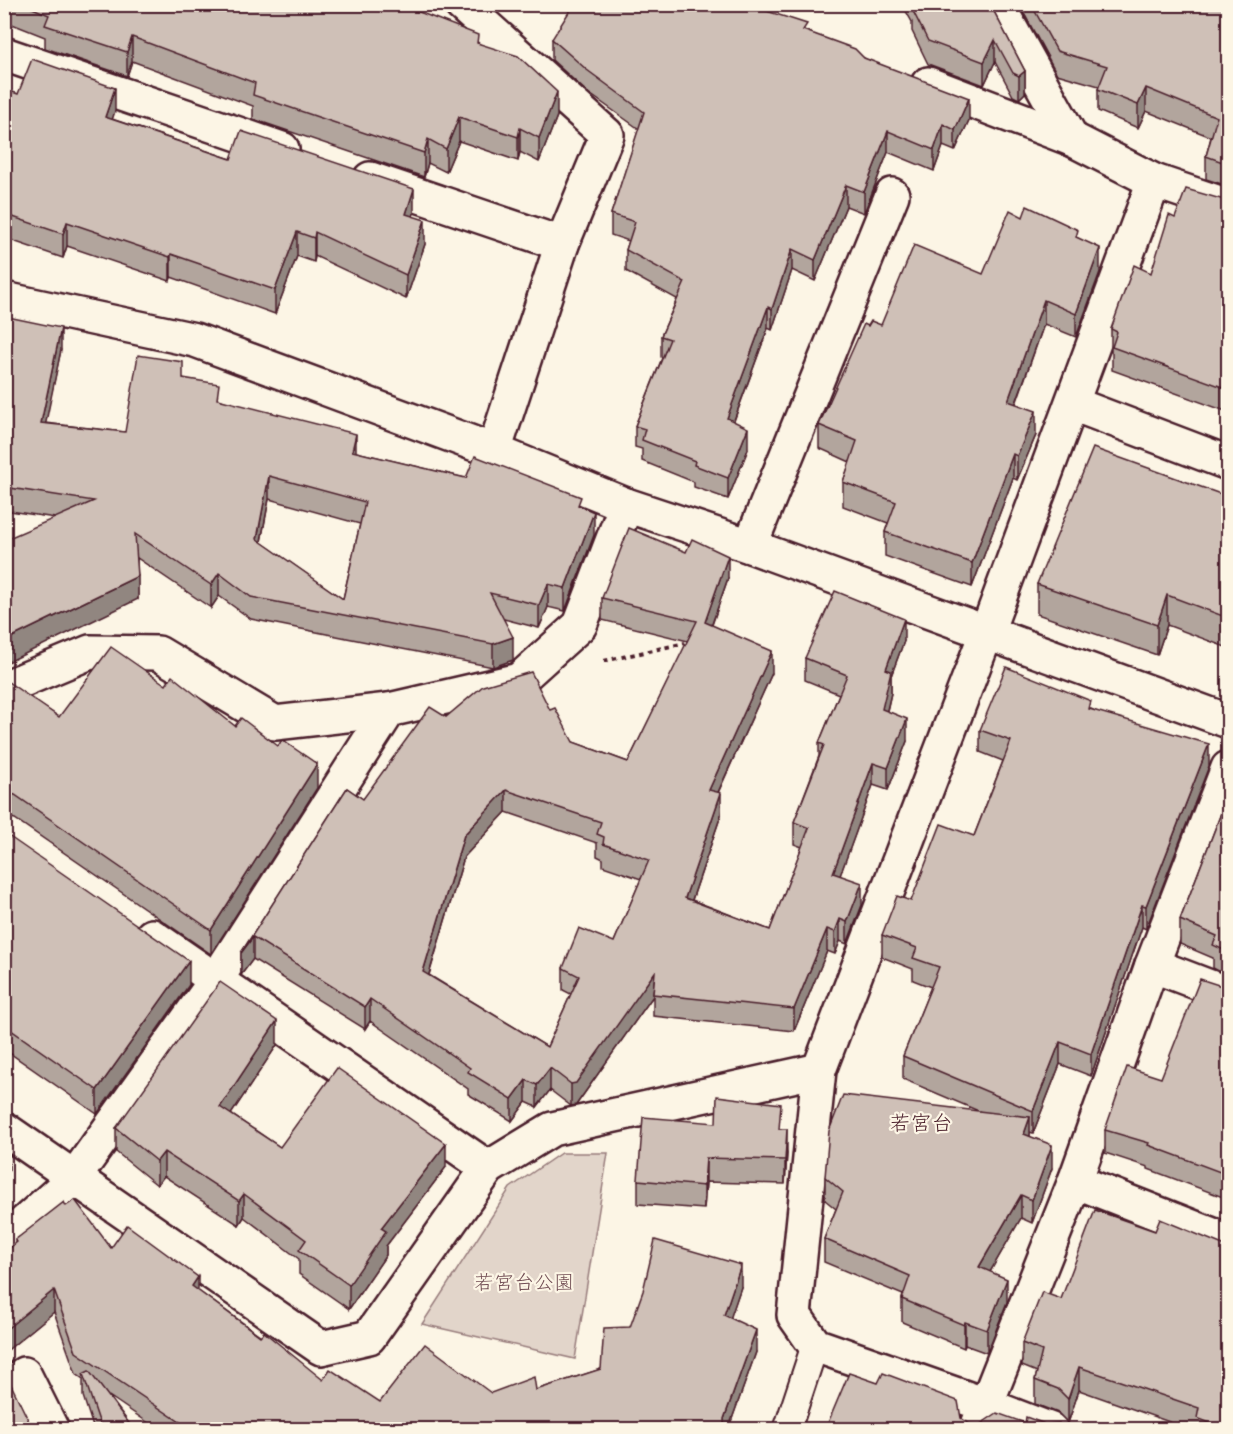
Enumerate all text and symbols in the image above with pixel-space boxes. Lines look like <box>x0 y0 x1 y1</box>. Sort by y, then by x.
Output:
district label: 若宮台 <box>890 1110 953 1135</box>
park label: 若宮台公園 <box>474 1270 574 1294</box>

